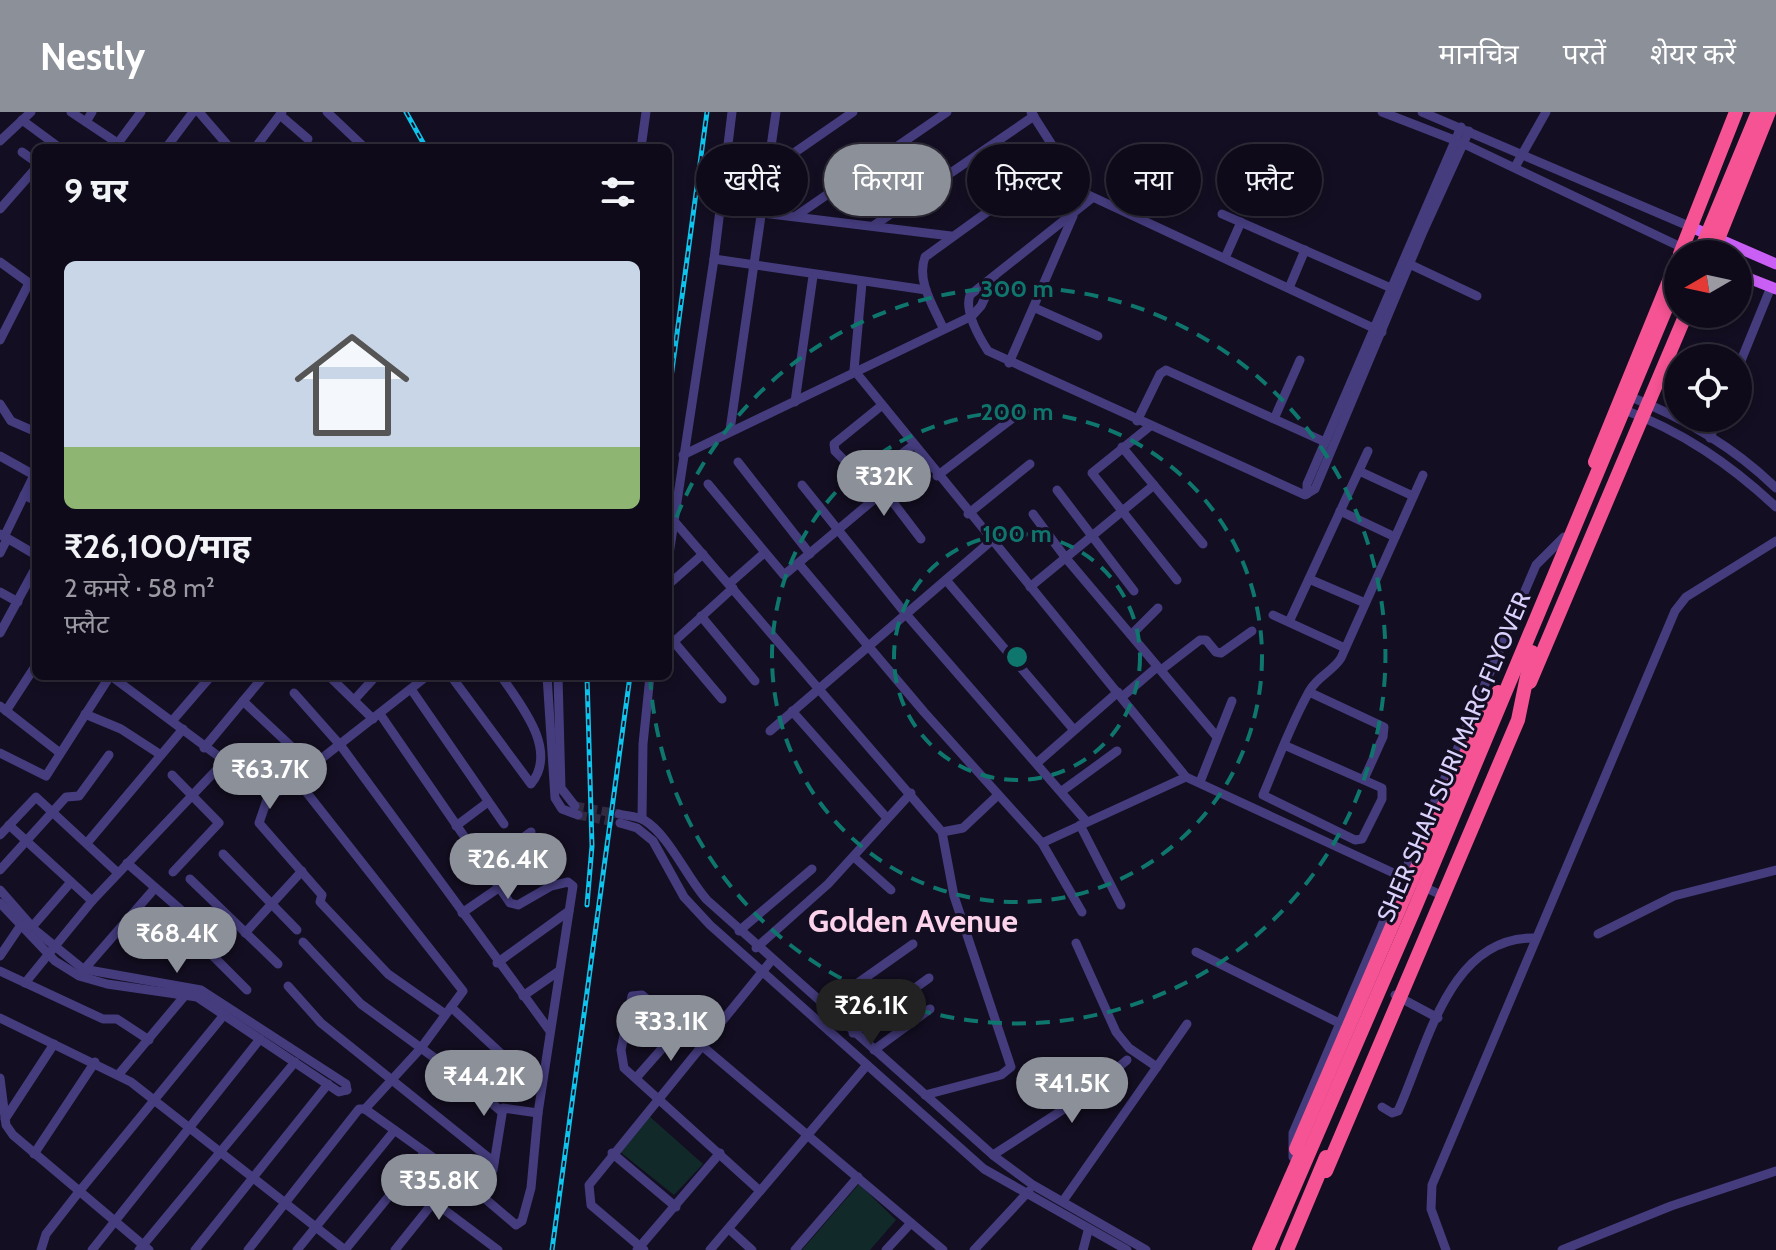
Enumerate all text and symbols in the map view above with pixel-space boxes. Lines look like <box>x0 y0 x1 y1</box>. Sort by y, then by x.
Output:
text: Nestly <box>40 33 145 80</box>
text: मानचित्र <box>1439 37 1519 71</box>
text: परतें <box>1563 37 1606 71</box>
text: शेयर करें <box>1650 37 1736 71</box>
chip: खरीदें <box>696 144 808 216</box>
chip: किराया <box>824 144 951 216</box>
chip: फ़िल्टर <box>967 144 1090 216</box>
chip: नया <box>1106 144 1201 216</box>
chip: फ़्लैट <box>1217 144 1322 216</box>
text: 9 घर <box>64 169 128 211</box>
icon: filters <box>596 170 640 214</box>
north arrow <box>1664 240 1752 328</box>
map controls <box>1664 240 1752 432</box>
text: 300 m <box>980 274 1054 303</box>
icon: home <box>280 313 424 457</box>
button: locate <box>1664 344 1752 432</box>
text: 200 m <box>981 397 1053 426</box>
pin: ₹32K <box>837 450 931 518</box>
text: ₹32K <box>855 460 913 492</box>
text: 100 m <box>982 519 1052 548</box>
text: ₹26,100/माह <box>64 525 251 567</box>
text: 2 कमरे · 58 m² <box>64 572 215 604</box>
street label: SHER SHAH SURI MARG FLYOVER <box>1371 587 1537 926</box>
text: फ़्लैट <box>64 608 109 640</box>
centre of rings <box>1003 643 1031 671</box>
pin: ₹63.7K <box>205 743 335 811</box>
text: ₹63.7K <box>231 753 309 785</box>
pin: ₹26.4K <box>443 833 573 901</box>
text: ₹26.4K <box>468 843 548 875</box>
district label: Golden Avenue <box>808 901 1018 940</box>
pin: ₹68.4K <box>112 907 242 975</box>
text: ₹68.4K <box>136 917 218 949</box>
pin: ₹26.1K <box>806 979 936 1047</box>
text: ₹26.1K <box>834 989 908 1021</box>
pin: ₹33.1K <box>606 995 736 1063</box>
text: ₹33.1K <box>634 1005 708 1037</box>
pin: ₹44.2K <box>419 1050 549 1118</box>
pin: ₹41.5K <box>1007 1057 1137 1125</box>
text: ₹44.2K <box>443 1060 525 1092</box>
text: ₹41.5K <box>1034 1067 1110 1099</box>
pin: ₹35.8K <box>374 1154 504 1222</box>
text: ₹35.8K <box>399 1164 479 1196</box>

